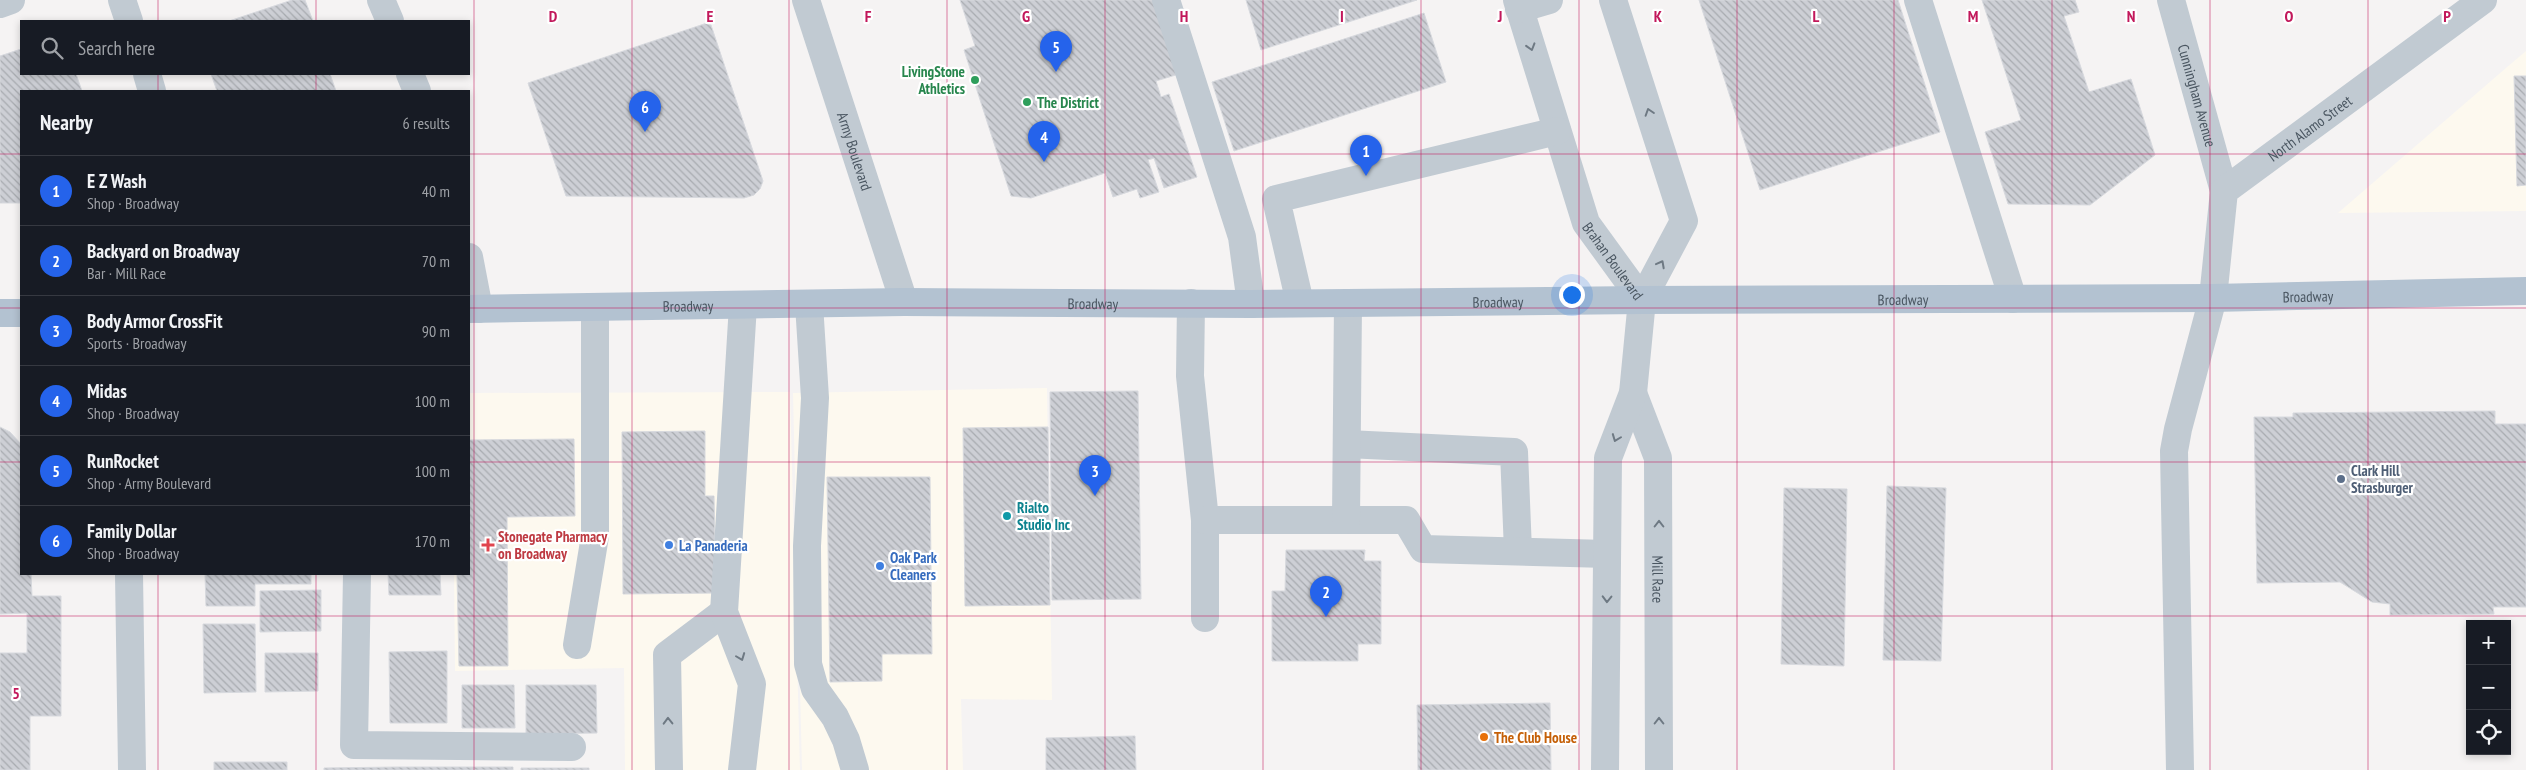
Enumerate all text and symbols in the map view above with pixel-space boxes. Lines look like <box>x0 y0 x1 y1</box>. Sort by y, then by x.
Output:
text: D <box>549 6 558 26</box>
text: E <box>707 6 714 26</box>
text: F <box>865 6 872 26</box>
text: G <box>1022 6 1030 26</box>
text: H <box>1180 6 1188 26</box>
text: I <box>1340 6 1344 26</box>
text: J <box>1497 6 1502 26</box>
text: K <box>1654 6 1663 26</box>
text: L <box>1813 6 1820 26</box>
text: M <box>1968 6 1978 26</box>
text: N <box>2127 6 2135 26</box>
text: O <box>2285 6 2294 26</box>
text: P <box>2443 6 2451 26</box>
search box <box>20 20 470 75</box>
pin: 5 <box>1040 31 1072 72</box>
icon: search <box>38 34 66 62</box>
text: Search here <box>78 36 155 60</box>
one-way arrow <box>1526 42 1536 50</box>
street label: Cunningham Avenue <box>2174 42 2221 149</box>
place label: LivingStone Athletics <box>902 62 965 98</box>
marker: LivingStone Athletics <box>969 74 981 86</box>
pin: 6 <box>629 91 661 132</box>
street label: North Alamo Street <box>2264 91 2355 165</box>
place label: The District <box>1037 93 1099 112</box>
marker: The District <box>1021 96 1033 108</box>
text: Nearby <box>40 109 93 136</box>
one-way arrow <box>1644 109 1654 117</box>
street label: Army Boulevard <box>833 110 877 193</box>
text: 6 results <box>403 113 450 133</box>
pin: 4 <box>1028 121 1060 162</box>
pin: 1 <box>1350 135 1382 176</box>
text: E Z Wash <box>87 169 147 193</box>
text: 1 <box>52 181 60 201</box>
text: 40 m <box>422 181 450 201</box>
text: Shop · Broadway <box>87 193 179 213</box>
street label: Brahan Boulevard <box>1579 218 1648 303</box>
text: Backyard on Broadway <box>87 239 240 263</box>
text: 2 <box>52 251 60 271</box>
text: 70 m <box>422 251 450 271</box>
one-way arrow <box>1655 260 1665 269</box>
text: Bar · Mill Race <box>87 263 166 283</box>
your location <box>1559 282 1585 308</box>
street label: Broadway <box>2282 286 2334 306</box>
street label: Broadway <box>1878 289 1929 309</box>
street label: Broadway <box>1472 292 1524 311</box>
street label: Broadway <box>1068 293 1119 313</box>
street label: Broadway <box>662 296 714 315</box>
text: Body Armor CrossFit <box>87 309 223 333</box>
text: 3 <box>52 321 60 341</box>
text: 90 m <box>422 321 450 341</box>
text: Sports · Broadway <box>87 333 187 353</box>
text: Midas <box>87 379 127 403</box>
text: 4 <box>52 391 60 411</box>
text: 100 m <box>415 391 450 411</box>
text: Shop · Broadway <box>87 403 179 423</box>
one-way arrow <box>1612 434 1622 442</box>
text: RunRocket <box>87 449 159 473</box>
pin: 3 <box>1079 455 1111 496</box>
text: 5 <box>52 461 60 481</box>
text: 100 m <box>415 461 450 481</box>
place label: Clark Hill Strasburger <box>2351 461 2414 497</box>
text: Shop · Army Boulevard <box>87 473 211 493</box>
marker: Clark Hill Strasburger <box>2335 473 2347 485</box>
place label: Rialto Studio Inc <box>1017 498 1071 534</box>
marker: Rialto Studio Inc <box>1001 510 1013 522</box>
text: Family Dollar <box>87 519 177 543</box>
one-way arrow <box>1654 520 1664 528</box>
place label: Stonegate Pharmacy on Broadway <box>498 527 608 563</box>
text: 6 <box>52 531 60 551</box>
text: 170 m <box>415 531 450 551</box>
place label: La Panaderia <box>679 536 748 555</box>
marker: Stonegate Pharmacy on Broadway <box>482 539 494 551</box>
marker: La Panaderia <box>663 539 675 551</box>
text: Shop · Broadway <box>87 543 179 563</box>
place label: Oak Park Cleaners <box>890 548 938 584</box>
street label: Mill Race <box>1649 556 1668 603</box>
marker: Oak Park Cleaners <box>874 560 886 572</box>
pin: 2 <box>1310 576 1342 617</box>
one-way arrow <box>1602 596 1612 604</box>
map controls <box>2466 620 2511 755</box>
button: + <box>2466 620 2511 665</box>
one-way arrow <box>736 653 746 661</box>
button: − <box>2466 665 2511 710</box>
text: 5 <box>12 683 20 703</box>
button: locate <box>2466 710 2511 755</box>
one-way arrow <box>663 717 673 725</box>
one-way arrow <box>1654 717 1664 725</box>
place label: The Club House <box>1494 728 1577 747</box>
marker: The Club House <box>1478 731 1490 743</box>

